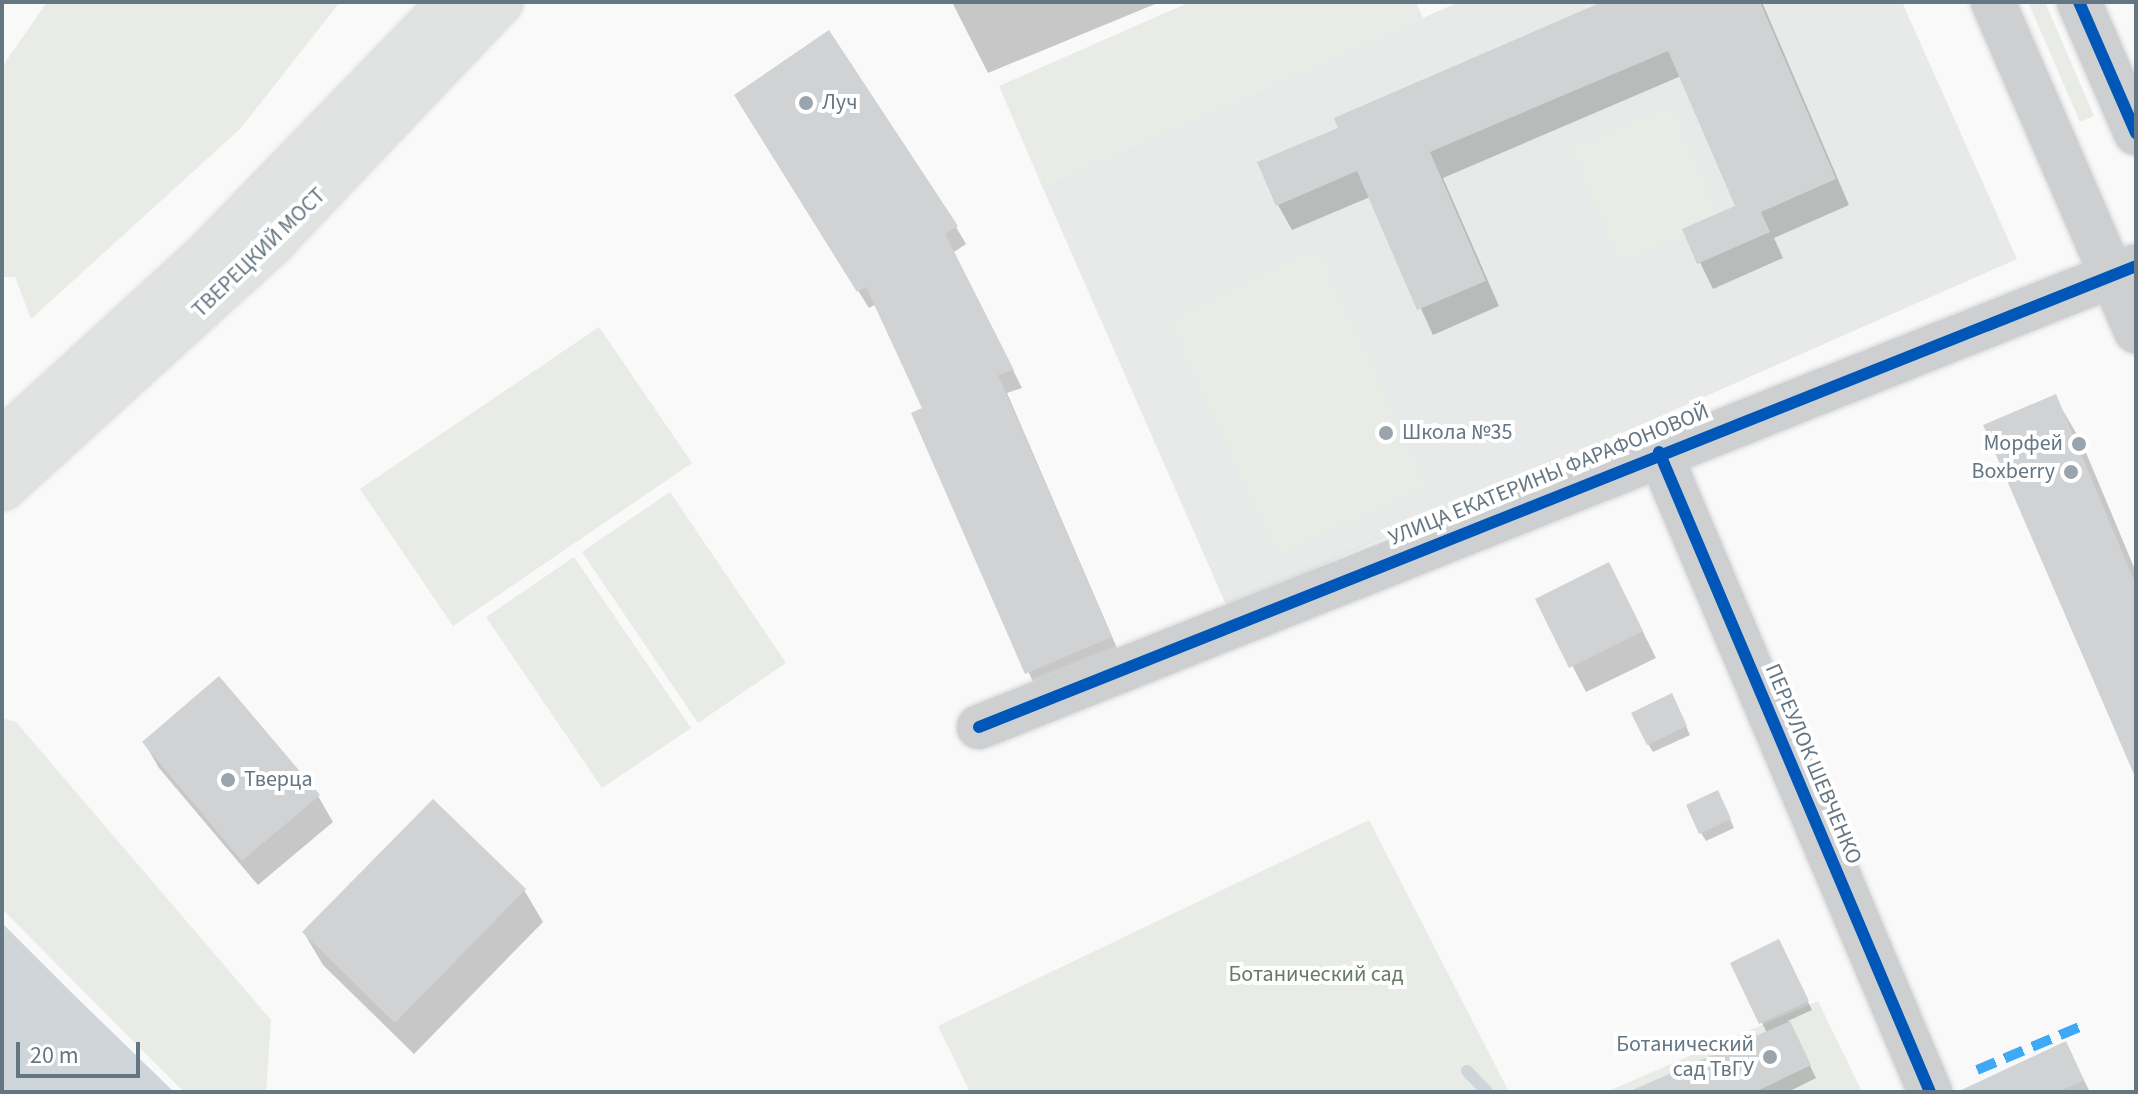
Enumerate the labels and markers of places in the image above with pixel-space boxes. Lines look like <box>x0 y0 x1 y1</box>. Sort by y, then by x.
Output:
place label: Луч <box>822 90 857 116</box>
marker: Луч <box>797 94 815 112</box>
place label: Школа №35 <box>1402 420 1512 446</box>
marker: Школа №35 <box>1377 424 1395 442</box>
place label: Морфей <box>1983 431 2063 457</box>
marker: Морфей <box>2070 435 2088 453</box>
place label: Boxberry <box>1972 459 2055 485</box>
marker: Boxberry <box>2062 463 2080 481</box>
place label: Тверца <box>244 767 313 793</box>
marker: Тверца <box>219 771 237 789</box>
place label: Ботанический сад ТвГУ <box>1616 1031 1754 1082</box>
marker: Ботанический сад ТвГУ <box>1761 1048 1779 1066</box>

